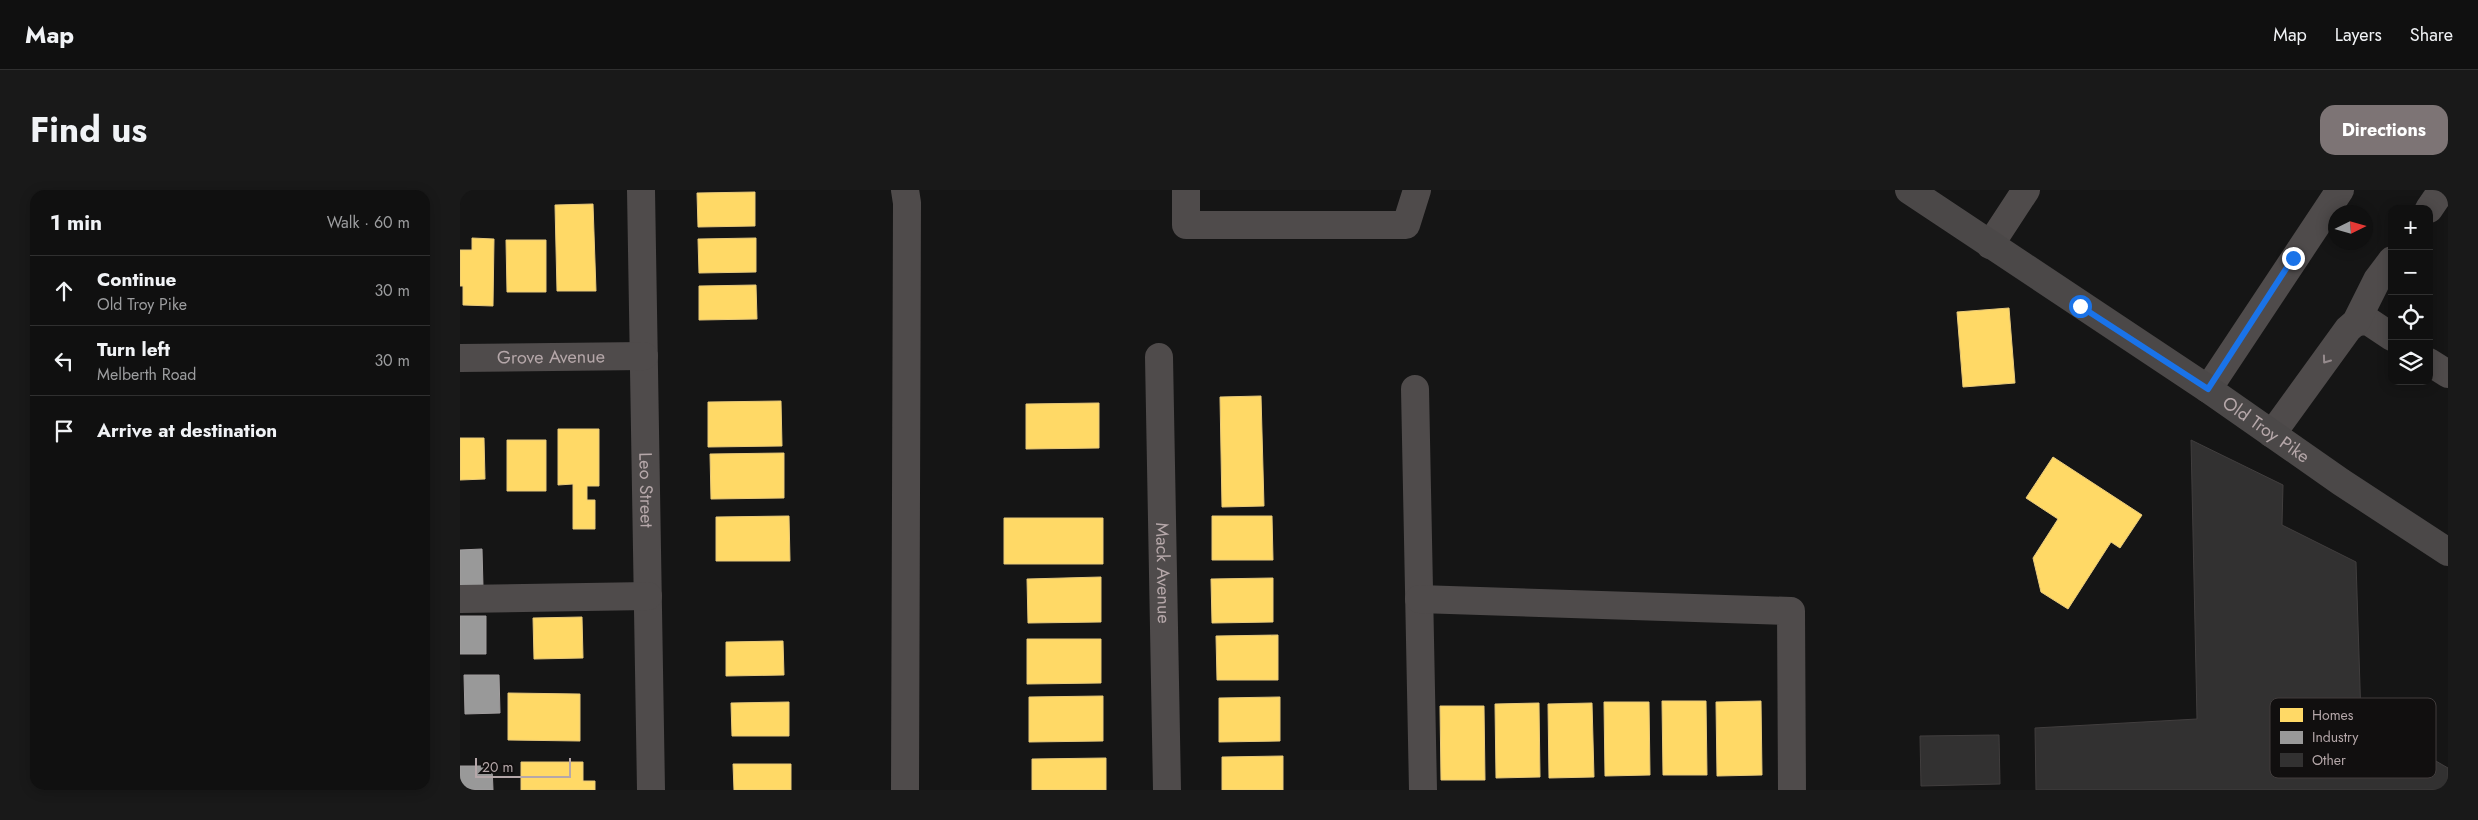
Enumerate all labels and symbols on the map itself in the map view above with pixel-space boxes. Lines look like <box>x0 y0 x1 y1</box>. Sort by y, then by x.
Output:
north arrow <box>2328 205 2373 250</box>
route end <box>2282 247 2305 270</box>
route start <box>2069 295 2092 318</box>
street label: Grove Avenue <box>497 343 605 371</box>
one-way arrow <box>2323 354 2332 364</box>
street label: Old Troy Pike <box>2217 390 2315 469</box>
street label: Leo Street <box>632 452 660 529</box>
street label: Mack Avenue <box>1149 522 1177 624</box>
legend <box>2270 698 2436 778</box>
text: Homes <box>2312 705 2354 725</box>
text: Industry <box>2312 727 2359 747</box>
text: Other <box>2312 750 2346 770</box>
scale bar <box>475 755 571 778</box>

